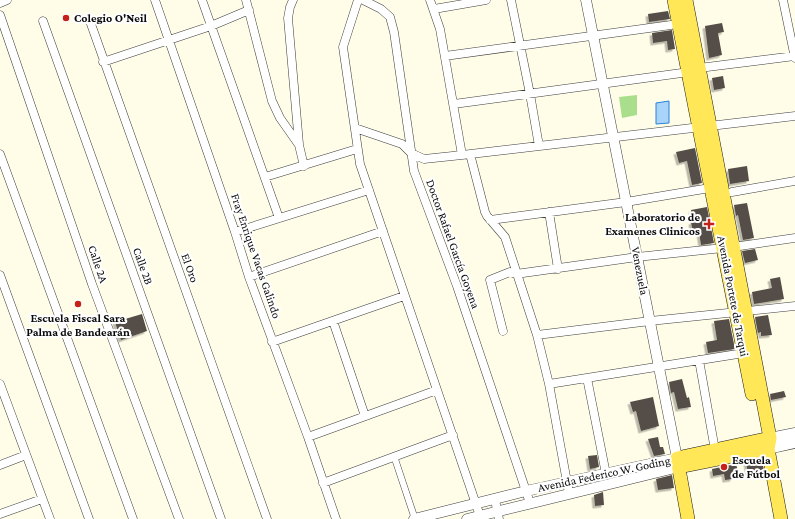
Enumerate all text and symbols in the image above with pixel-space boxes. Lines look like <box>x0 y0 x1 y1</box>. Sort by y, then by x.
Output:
place label: Colegio O'Neil <box>74 11 147 25</box>
marker: Colegio O'Neil <box>61 13 71 23</box>
street label: Doctor Rafael García Goyena <box>423 177 483 311</box>
street label: Fray Enrique Vacas Galindo <box>228 192 284 320</box>
place label: Laboratorio de Examenes Clinicos <box>605 210 700 238</box>
marker: Laboratorio de Examenes Clinicos <box>703 218 715 230</box>
street label: Avenida Portete de Tarqui <box>714 234 752 358</box>
street label: Calle 2A <box>85 243 111 285</box>
street label: Calle 2B <box>130 245 156 287</box>
street label: Venezuela <box>628 246 652 297</box>
street label: El Oro <box>178 252 202 284</box>
marker: Escuela Fiscal Sara Palma de Bandearán <box>73 299 83 309</box>
place label: Escuela Fiscal Sara Palma de Bandearán <box>26 311 130 339</box>
street label: Avenida Federico W. Goding <box>537 453 672 495</box>
place label: Escuela de Fútbol <box>732 453 780 481</box>
marker: Escuela de Fútbol <box>719 462 729 472</box>

